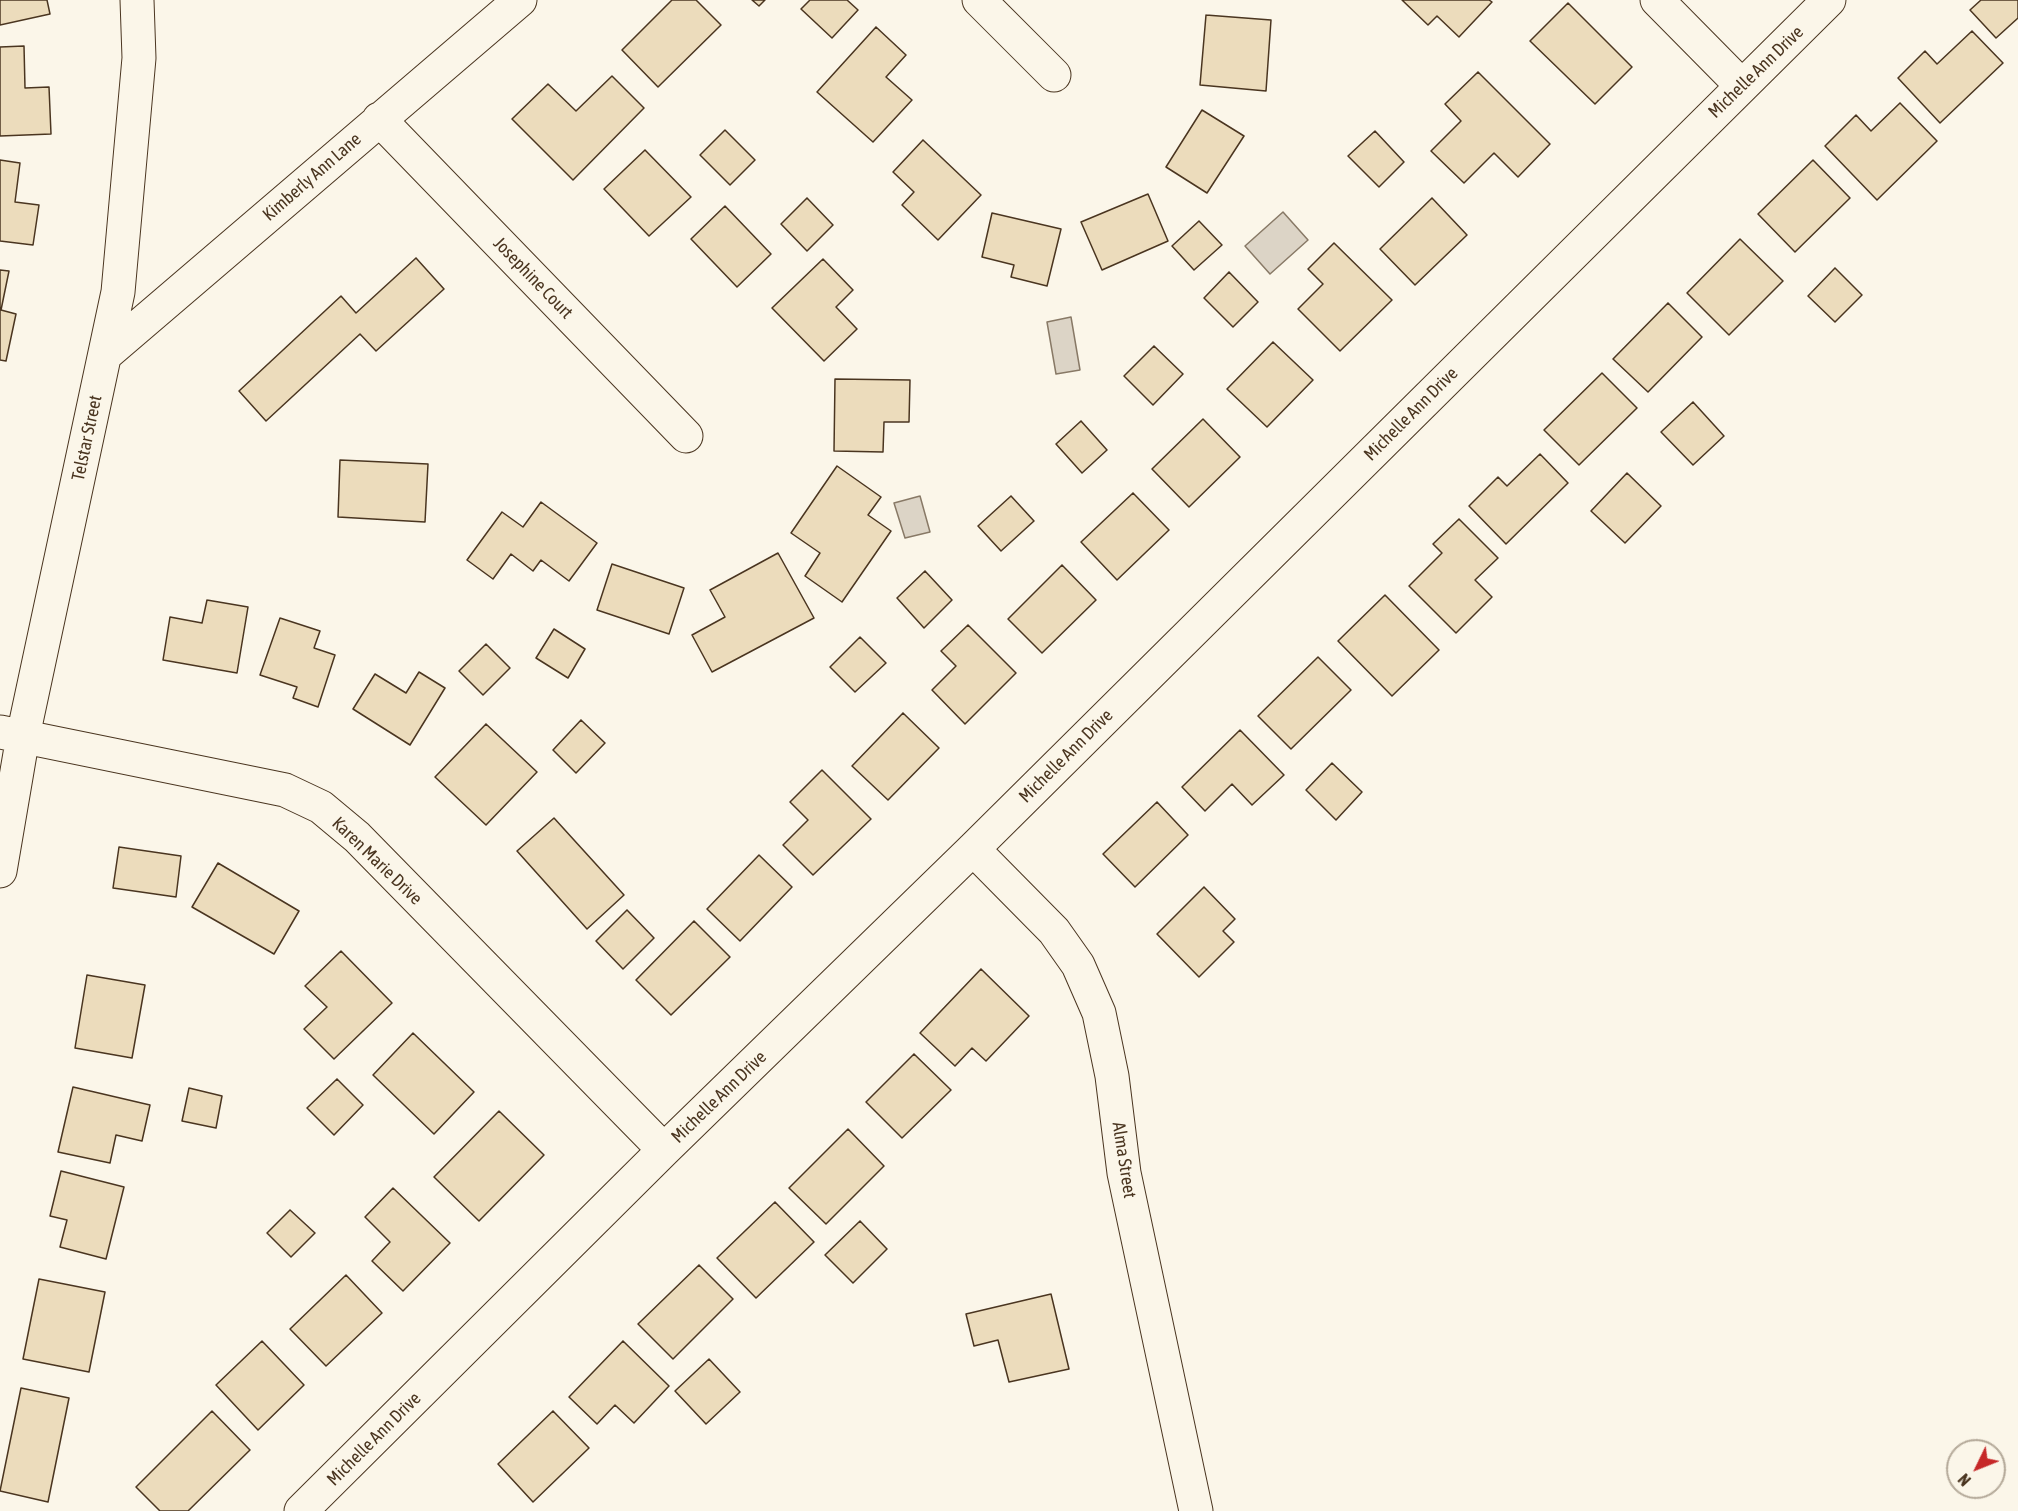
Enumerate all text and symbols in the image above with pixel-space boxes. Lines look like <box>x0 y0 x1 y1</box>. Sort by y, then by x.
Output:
street label: Michelle Ann Drive <box>1704 21 1808 123</box>
street label: Kimberly Ann Lane <box>258 128 366 226</box>
street label: Josephine Court <box>489 233 577 323</box>
street label: Michelle Ann Drive <box>1360 363 1462 465</box>
street label: Telstar Street <box>67 393 107 483</box>
street label: Michelle Ann Drive <box>1015 705 1117 807</box>
street label: Karen Marie Drive <box>327 813 427 909</box>
street label: Michelle Ann Drive <box>667 1046 771 1148</box>
street label: Alma Street <box>1107 1120 1141 1200</box>
street label: Michelle Ann Drive <box>323 1388 425 1490</box>
north arrow <box>1946 1439 2006 1499</box>
text: N <box>1954 1470 1974 1490</box>

